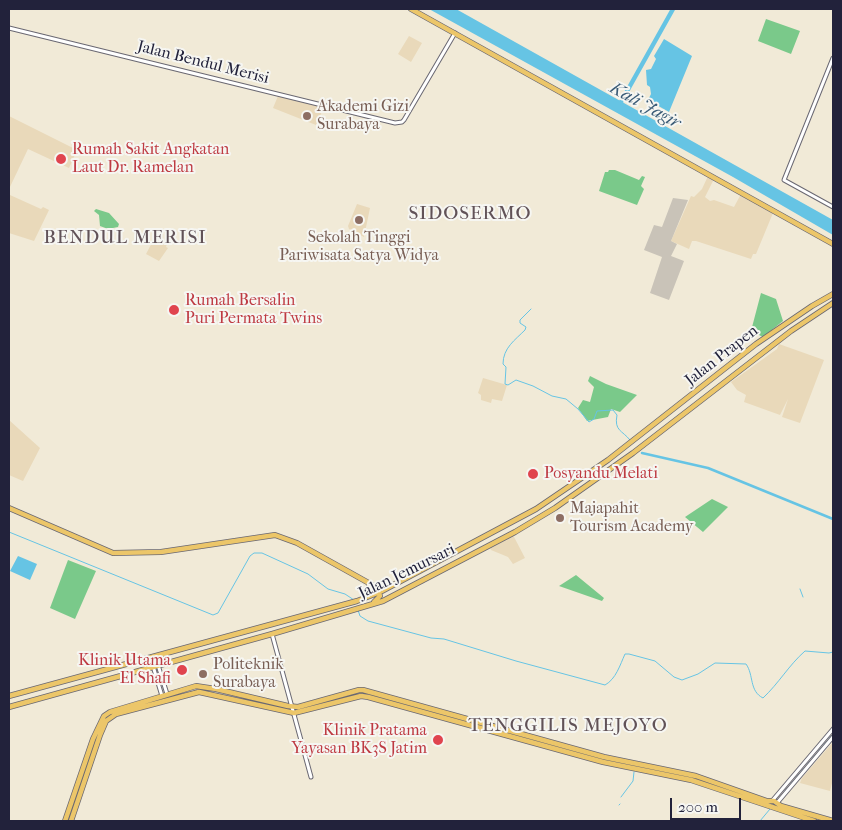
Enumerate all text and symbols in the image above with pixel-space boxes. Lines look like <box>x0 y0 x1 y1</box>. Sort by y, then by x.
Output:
street label: Jalan Bendul Merisi <box>135 37 271 89</box>
water label: Kali Jagir <box>606 78 684 134</box>
place label: Akademi Gizi Surabaya <box>317 97 409 135</box>
marker: Akademi Gizi Surabaya <box>301 110 313 122</box>
place label: Rumah Sakit Angkatan Laut Dr. Ramelan <box>72 140 229 178</box>
marker: Rumah Sakit Angkatan Laut Dr. Ramelan <box>54 152 68 166</box>
district label: SIDOSERMO <box>407 203 533 225</box>
marker: Sekolah Tinggi Pariwisata Satya Widya <box>353 214 365 226</box>
district label: BENDUL MERISI <box>42 227 208 249</box>
place label: Sekolah Tinggi Pariwisata Satya Widya <box>279 228 439 266</box>
place label: Rumah Bersalin Puri Permata Twins <box>185 291 322 329</box>
marker: Rumah Bersalin Puri Permata Twins <box>167 303 181 317</box>
street label: Jalan Prapen <box>682 322 762 390</box>
place label: Posyandu Melati <box>544 464 658 484</box>
marker: Posyandu Melati <box>526 467 540 481</box>
place label: Majapahit Tourism Academy <box>570 499 693 537</box>
marker: Majapahit Tourism Academy <box>554 512 566 524</box>
street label: Jalan Jemursari <box>356 540 458 604</box>
place label: Klinik Utama El Shafi <box>78 651 171 689</box>
place label: Politeknik Surabaya <box>213 655 283 693</box>
marker: Klinik Utama El Shafi <box>175 663 189 677</box>
marker: Politeknik Surabaya <box>197 668 209 680</box>
district label: TENGGILIS MEJOYO <box>466 715 670 737</box>
place label: Klinik Pratama Yayasan BK3S Jatim <box>291 721 427 759</box>
marker: Klinik Pratama Yayasan BK3S Jatim <box>431 733 445 747</box>
scale bar <box>672 788 743 820</box>
text: 200 m <box>678 798 718 816</box>

